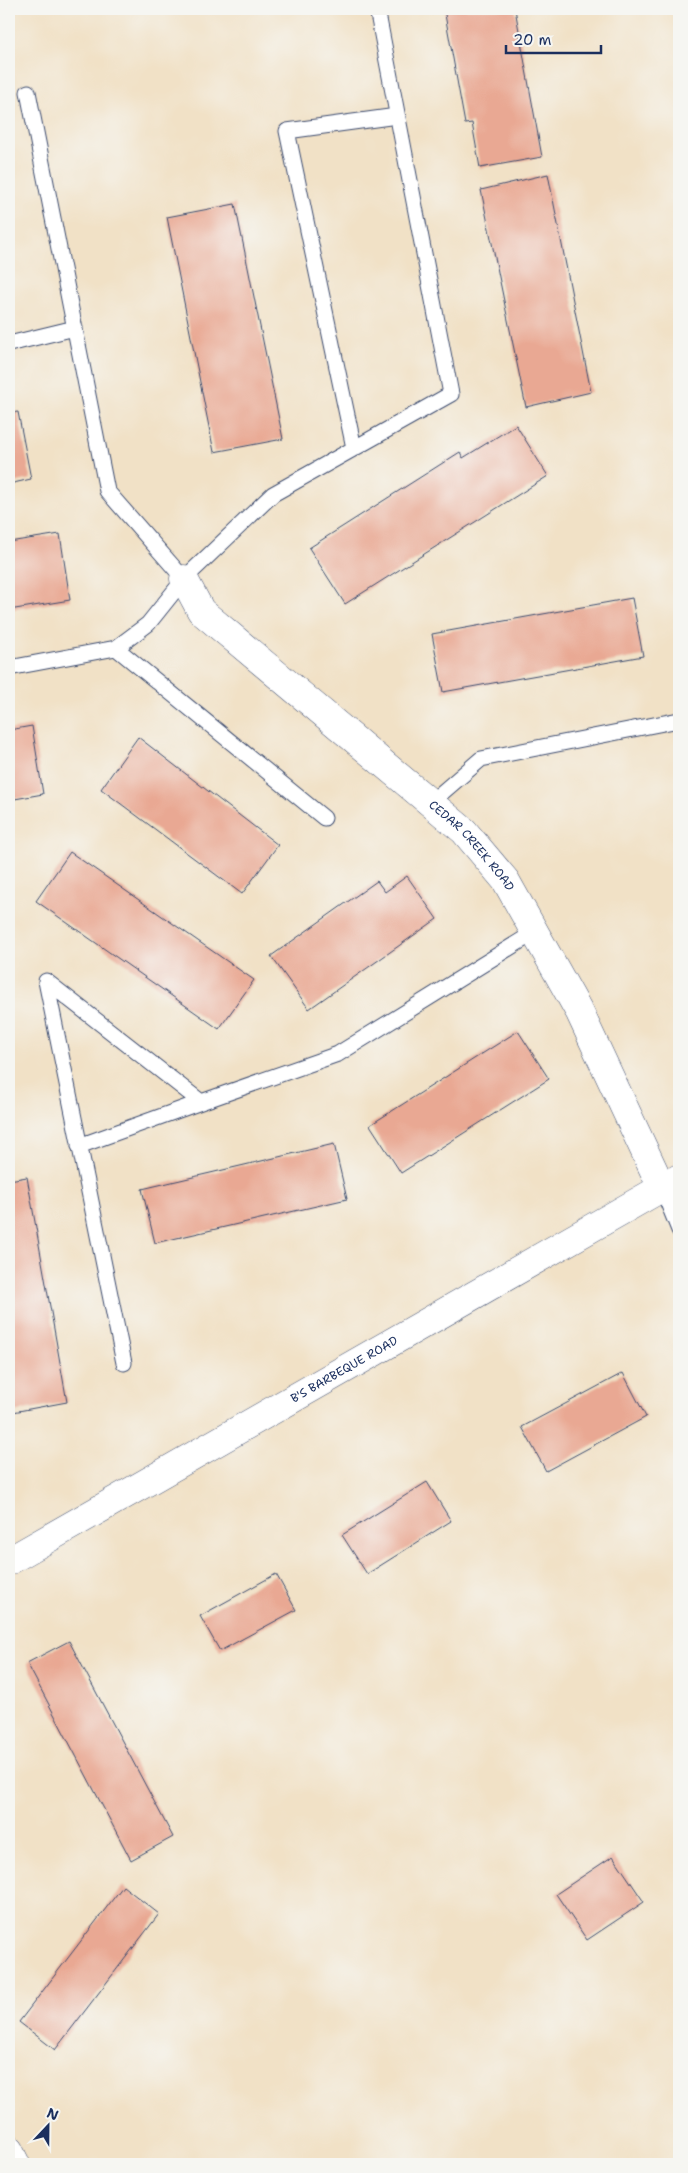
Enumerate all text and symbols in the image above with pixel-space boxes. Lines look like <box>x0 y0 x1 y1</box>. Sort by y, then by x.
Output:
scale bar <box>506 22 600 54</box>
text: 20 m <box>513 30 552 50</box>
street label: CEDAR CREEK ROAD <box>425 797 518 894</box>
street label: B'S BARBEQUE ROAD <box>288 1332 401 1406</box>
north arrow <box>22 2100 72 2150</box>
text: N <box>44 2104 61 2124</box>

